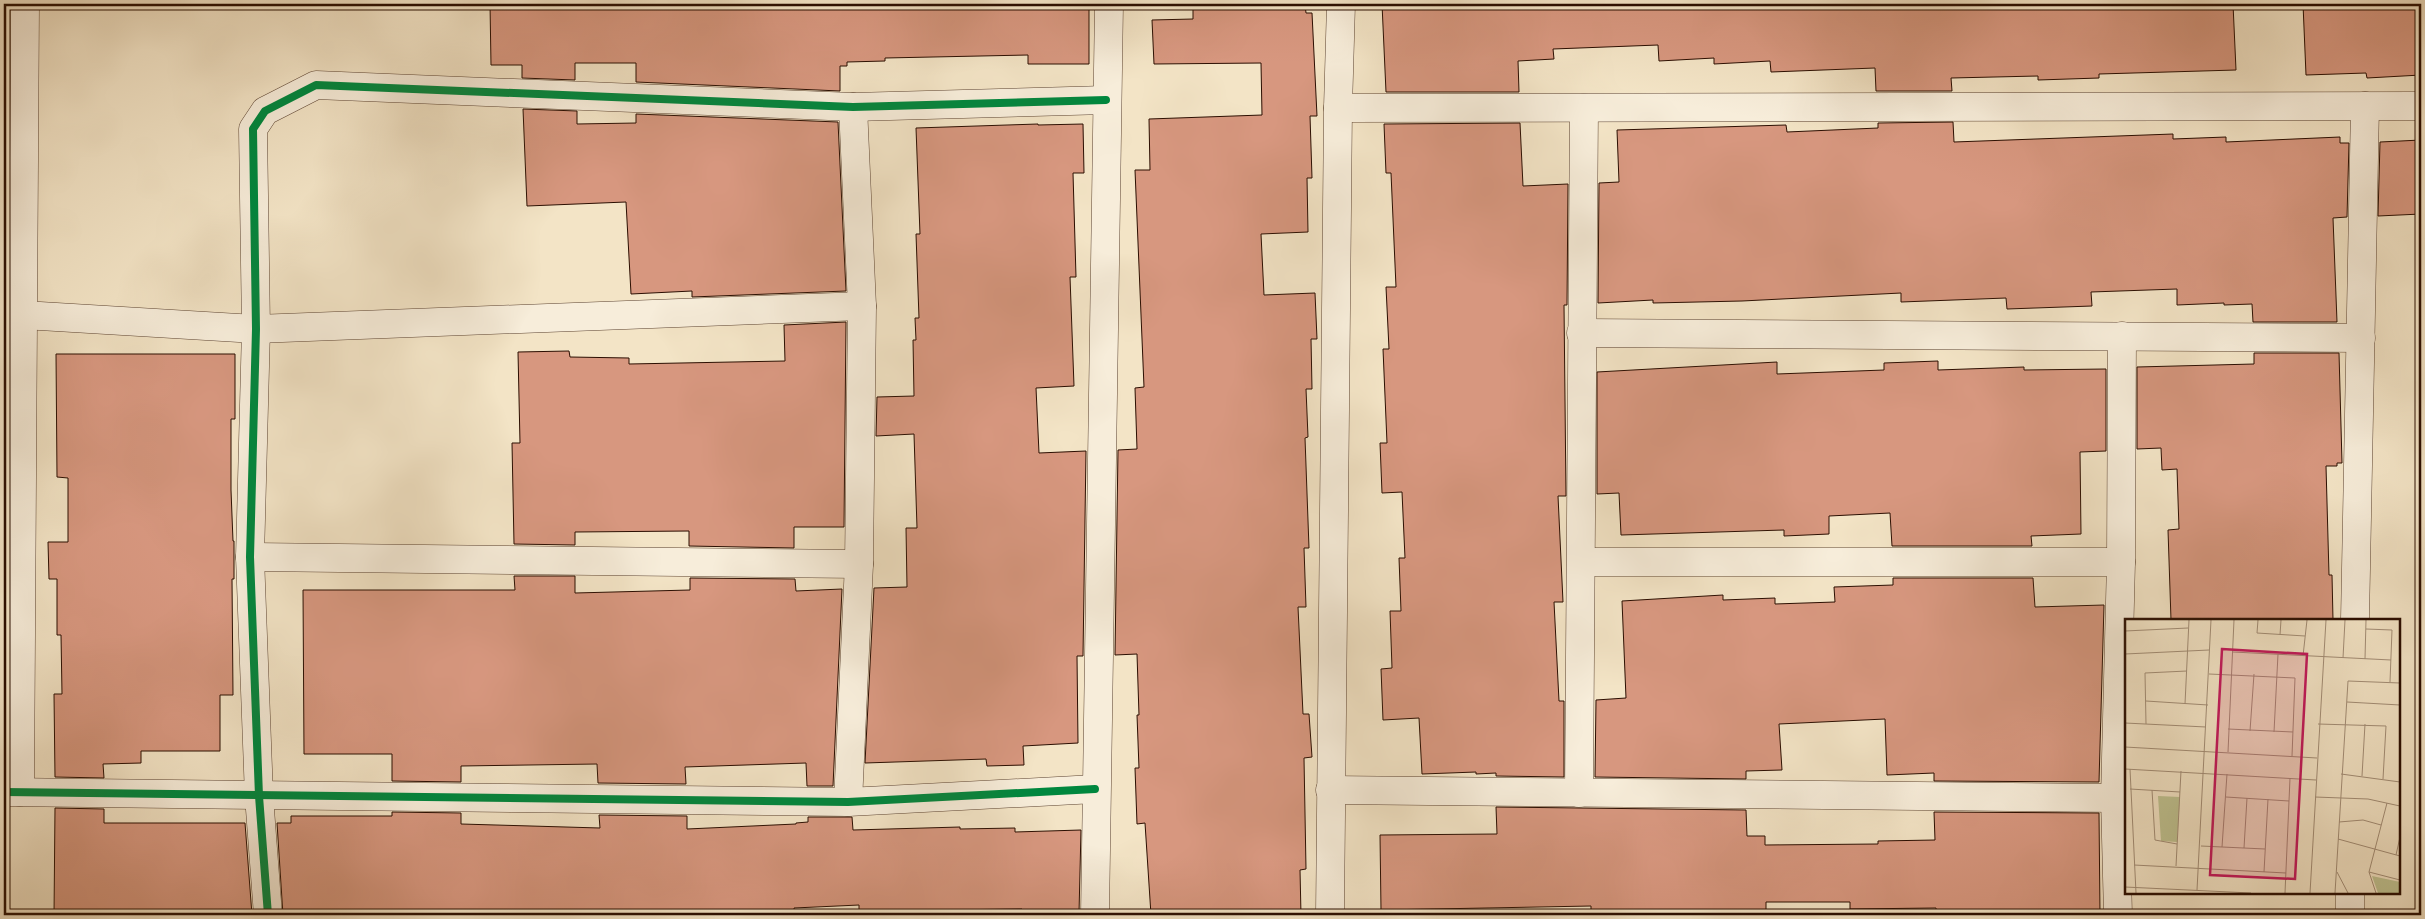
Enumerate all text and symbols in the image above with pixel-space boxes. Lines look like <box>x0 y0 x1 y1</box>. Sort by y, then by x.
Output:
inset map <box>2125 619 2400 894</box>

